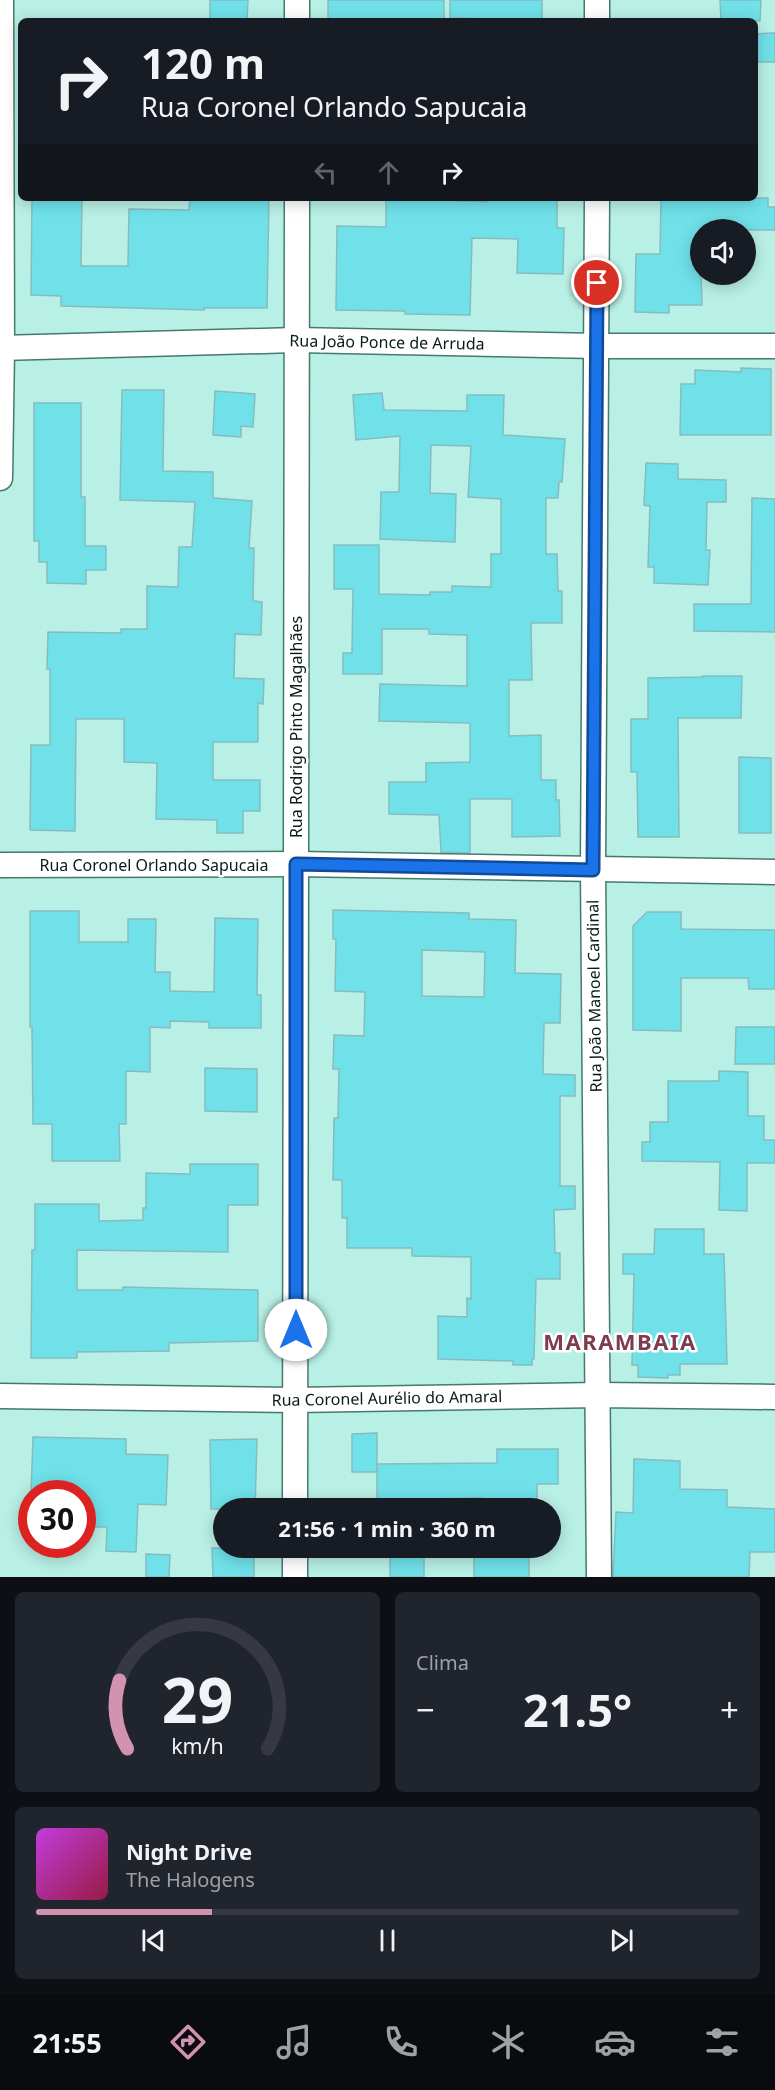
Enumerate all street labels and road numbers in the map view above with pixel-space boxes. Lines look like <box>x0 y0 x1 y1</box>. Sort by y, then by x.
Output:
street label: Rua João Ponce de Arruda <box>289 329 485 355</box>
street label: Rua Rodrigo Pinto Magalhães <box>285 616 307 838</box>
street label: Rua Coronel Orlando Sapucaia <box>40 854 268 876</box>
street label: Rua João Manoel Cardinal <box>581 900 607 1092</box>
street label: Rua Coronel Aurélio do Amaral <box>271 1385 503 1411</box>

